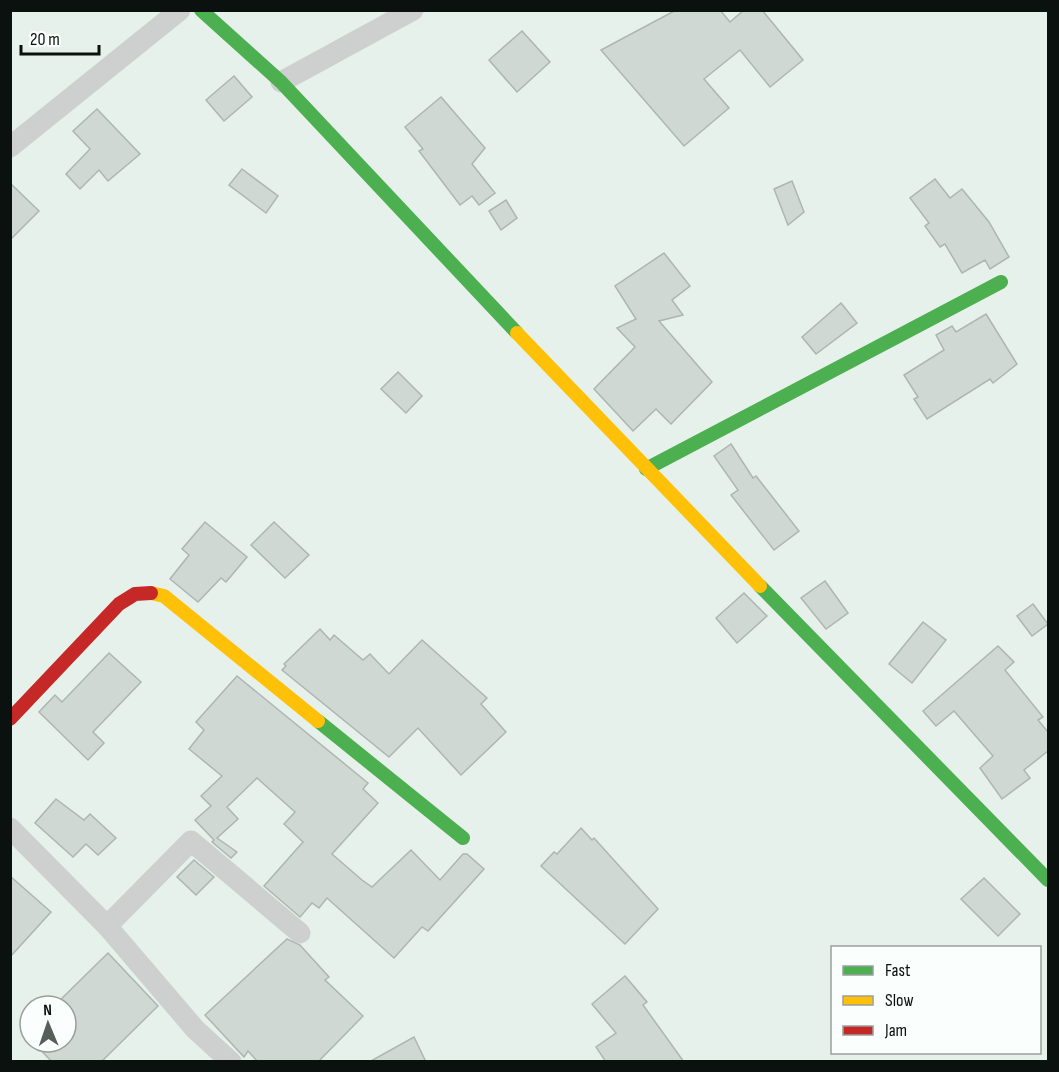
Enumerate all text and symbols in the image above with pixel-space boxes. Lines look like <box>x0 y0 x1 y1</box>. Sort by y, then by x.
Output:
scale bar <box>21 18 99 56</box>
text: 20 m <box>30 29 60 50</box>
legend <box>831 946 1041 1054</box>
text: Fast <box>885 960 911 981</box>
text: Slow <box>885 990 914 1011</box>
north arrow <box>18 994 78 1054</box>
text: N <box>43 1001 52 1020</box>
text: Jam <box>884 1020 907 1041</box>

